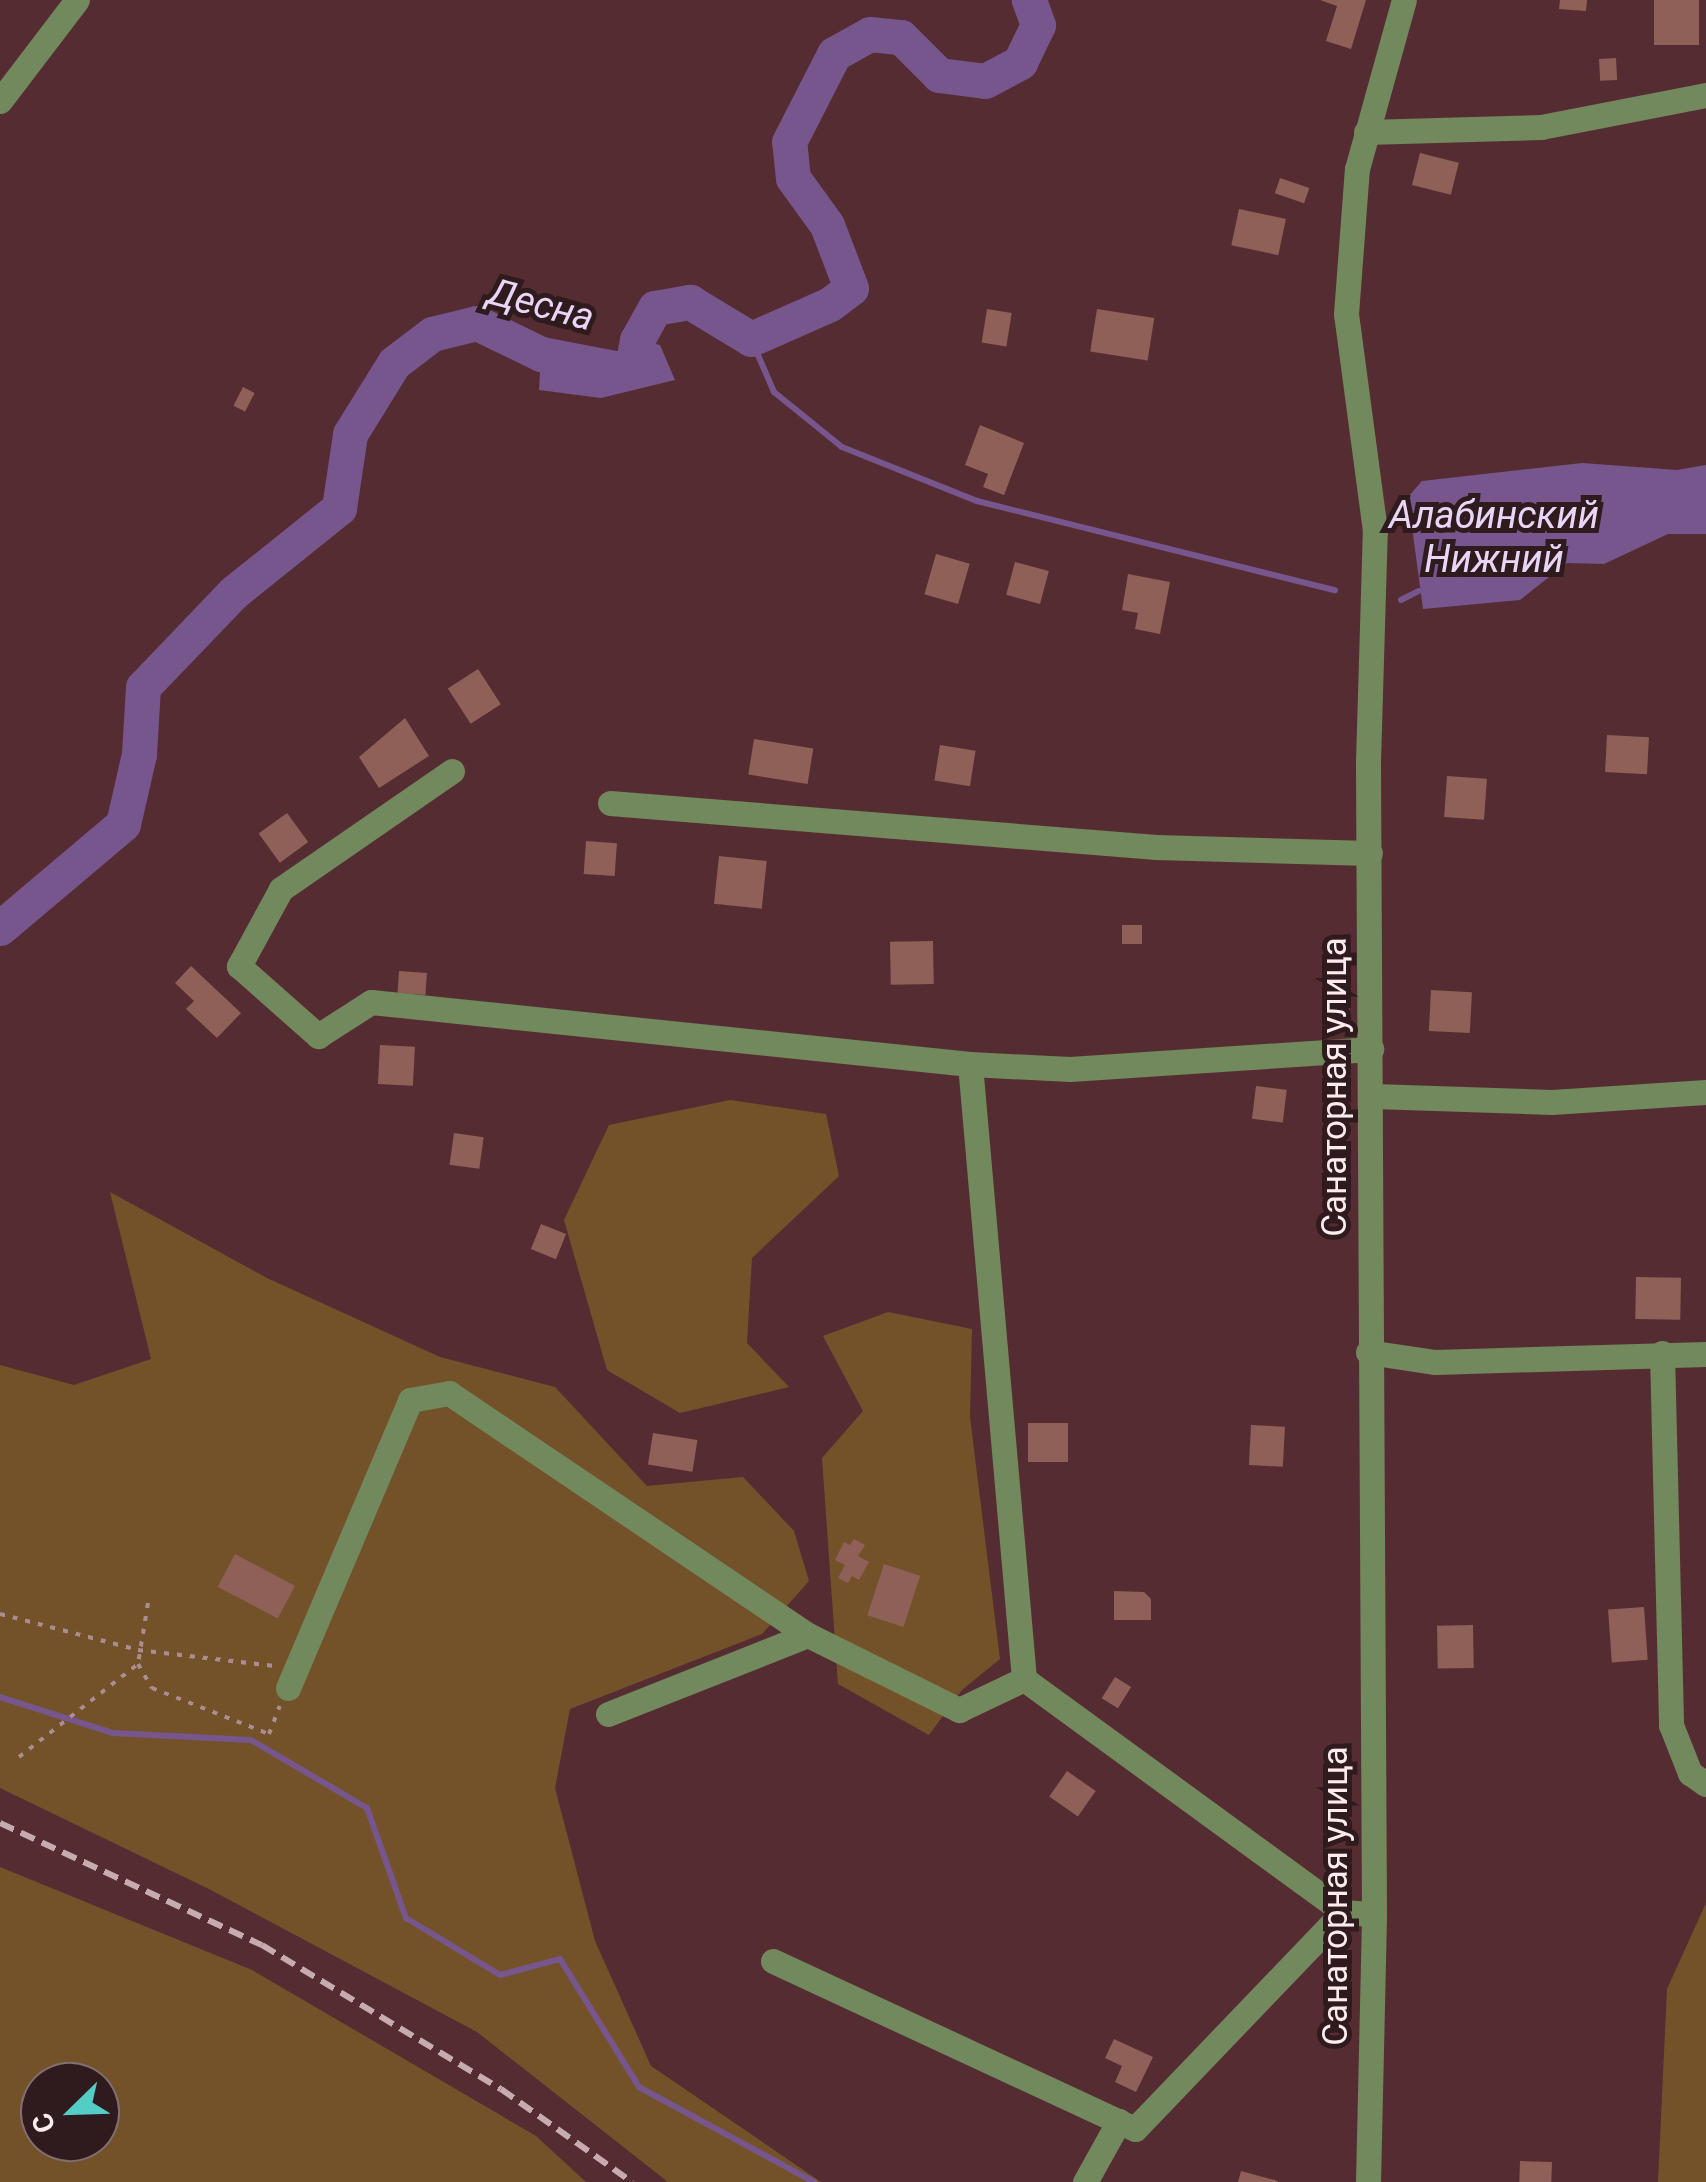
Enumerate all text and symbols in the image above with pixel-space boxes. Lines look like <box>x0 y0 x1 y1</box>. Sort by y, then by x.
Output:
water label: Десна <box>483 269 599 341</box>
water label: Алабинский Нижний <box>1389 493 1599 582</box>
street label: Санаторная улица <box>1314 937 1356 1237</box>
street label: Санаторная улица <box>1315 1746 1357 2046</box>
north arrow <box>20 2062 120 2162</box>
text: С <box>25 2108 63 2138</box>

